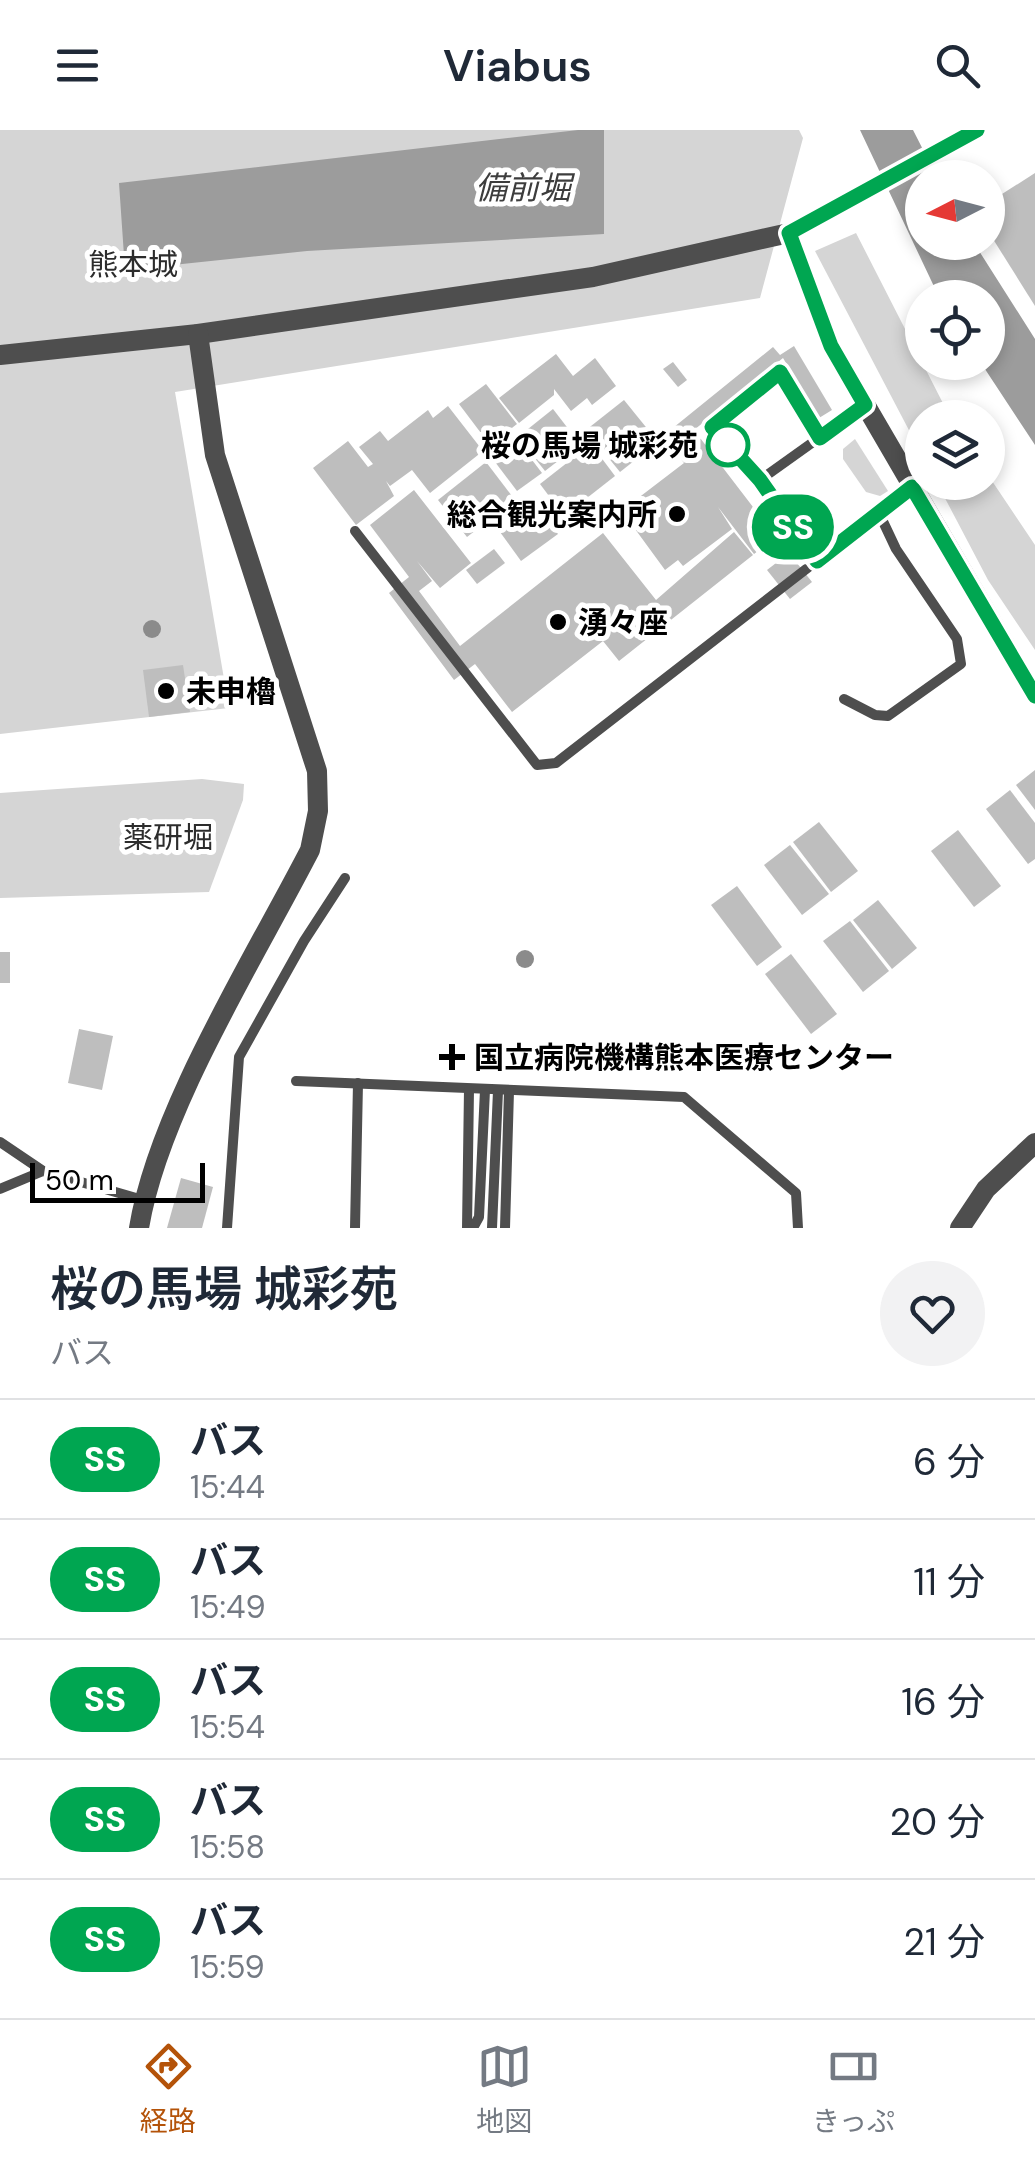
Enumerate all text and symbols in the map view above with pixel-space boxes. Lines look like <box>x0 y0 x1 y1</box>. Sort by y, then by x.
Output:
text: Viabus <box>443 36 592 95</box>
icon: menu <box>50 38 105 93</box>
icon: search <box>930 38 985 93</box>
north arrow <box>905 160 1005 260</box>
map controls <box>905 160 1005 500</box>
water label: 備前堀 <box>475 167 576 209</box>
park label: 熊本城 <box>88 245 178 284</box>
button: locate <box>905 280 1005 380</box>
button: layers <box>905 400 1005 500</box>
marker: 桜の馬場 城彩苑 <box>707 424 749 466</box>
place label: 桜の馬場 城彩苑 <box>481 426 698 465</box>
line badge: SS <box>748 494 838 560</box>
place label: 総合観光案内所 <box>447 495 657 534</box>
marker: 総合観光案内所 <box>666 503 688 525</box>
text: SS <box>772 504 814 550</box>
place label: 湧々座 <box>578 603 668 642</box>
marker: 湧々座 <box>547 611 569 633</box>
place label: 未申櫓 <box>186 672 276 711</box>
marker: 未申櫓 <box>155 680 177 702</box>
park label: 薬研堀 <box>123 818 213 857</box>
place label: 国立病院機構熊本医療センター <box>474 1038 894 1077</box>
marker: 国立病院機構熊本医療センター <box>439 1044 465 1070</box>
scale bar <box>30 1158 205 1202</box>
text: 50 m <box>45 1162 114 1199</box>
text: 桜の馬場 城彩苑 <box>50 1258 398 1321</box>
button: heart <box>880 1261 985 1366</box>
text: バス <box>50 1332 114 1374</box>
text: バス <box>190 1416 266 1466</box>
text: SS <box>84 1436 126 1482</box>
text: 6 分 <box>913 1437 985 1487</box>
text: 15:44 <box>190 1466 265 1508</box>
text: バス <box>190 1536 266 1586</box>
text: SS <box>84 1556 126 1602</box>
text: 11 分 <box>913 1557 985 1607</box>
text: 15:49 <box>190 1586 266 1628</box>
text: バス <box>190 1656 266 1706</box>
text: SS <box>84 1676 126 1722</box>
text: 16 分 <box>901 1677 985 1727</box>
text: 15:54 <box>190 1706 265 1748</box>
text: バス <box>190 1776 266 1826</box>
text: SS <box>84 1796 126 1842</box>
text: 20 分 <box>889 1797 985 1847</box>
text: 15:58 <box>190 1826 265 1868</box>
text: バス <box>190 1896 266 1946</box>
text: SS <box>84 1916 126 1962</box>
text: 21 分 <box>903 1917 985 1967</box>
text: 15:59 <box>190 1946 265 1988</box>
tab: 経路 <box>140 2039 196 2140</box>
tab: 地図 <box>476 2039 532 2140</box>
tab: きっぷ <box>812 2039 895 2140</box>

